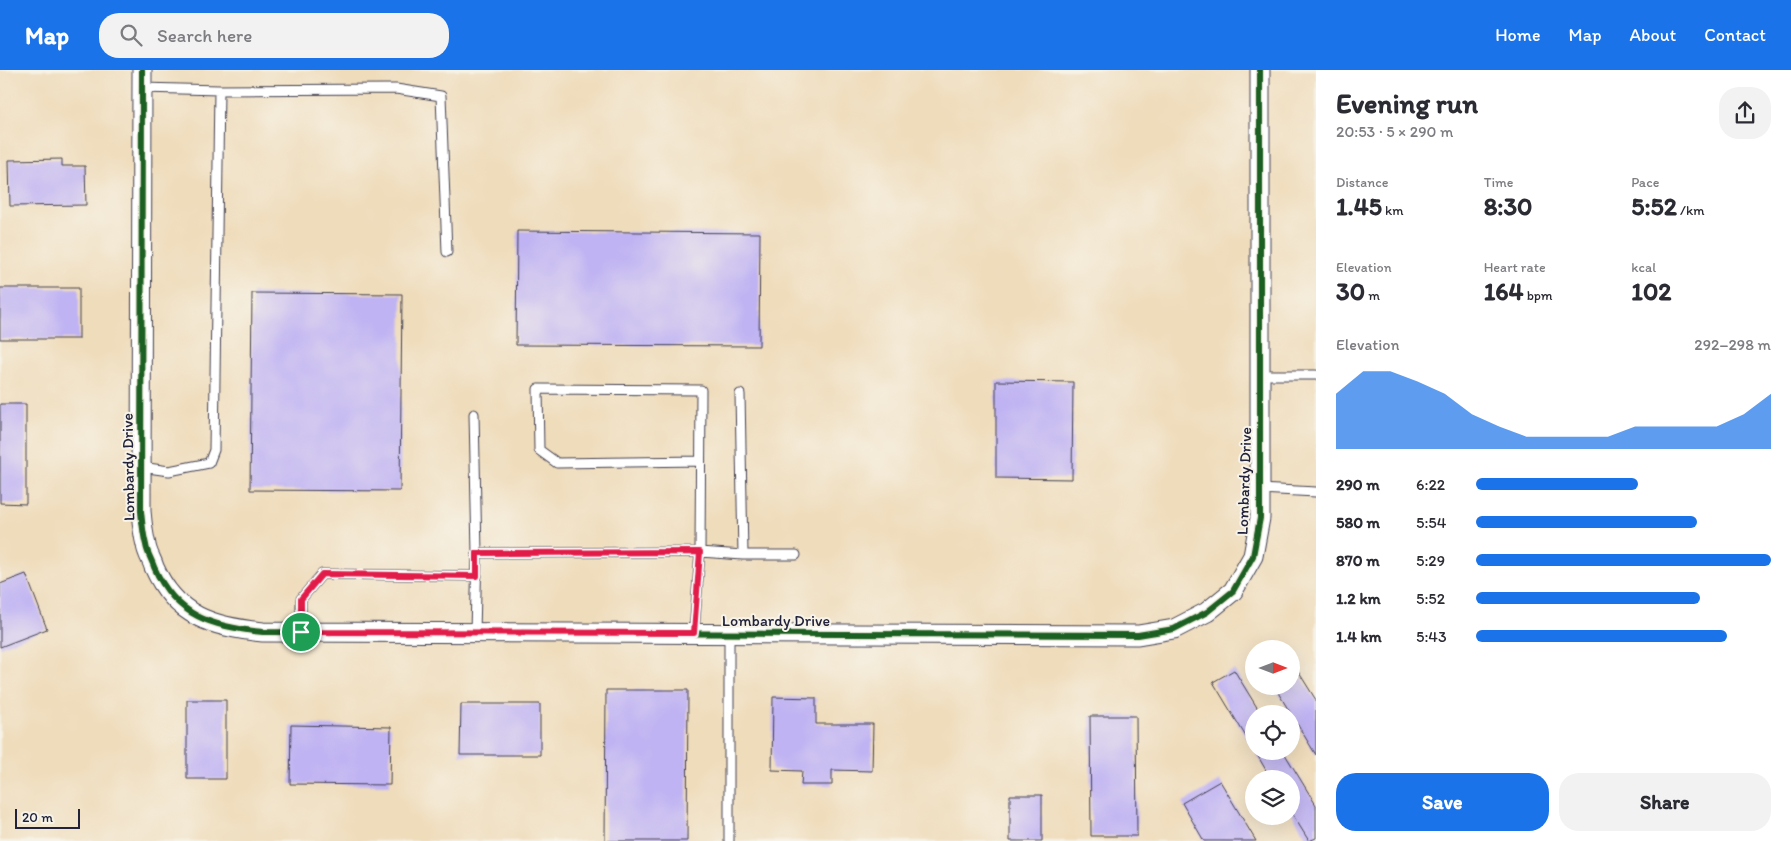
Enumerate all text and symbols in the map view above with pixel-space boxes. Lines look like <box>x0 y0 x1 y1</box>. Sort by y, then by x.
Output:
search box <box>99 13 449 58</box>
text: Map <box>25 21 69 50</box>
icon: search <box>117 21 145 49</box>
text: Search here <box>157 24 252 47</box>
text: Home <box>1495 24 1541 46</box>
text: Map <box>1569 24 1602 46</box>
text: About <box>1630 24 1676 46</box>
text: Contact <box>1704 24 1766 46</box>
text: Evening run <box>1336 86 1478 120</box>
button: share <box>1719 87 1771 139</box>
text: 20:53 · 5 × 290 m <box>1336 122 1453 141</box>
text: Distance <box>1336 174 1388 191</box>
text: Time <box>1484 174 1514 191</box>
text: Pace <box>1631 174 1659 191</box>
text: 1.45 <box>1336 191 1382 221</box>
text: 8:30 <box>1484 191 1533 221</box>
text: 5:52 <box>1631 191 1677 221</box>
text: km <box>1382 202 1404 219</box>
text: /km <box>1677 202 1704 219</box>
text: Elevation <box>1336 259 1392 276</box>
text: Heart rate <box>1484 259 1546 276</box>
text: kcal <box>1631 259 1656 276</box>
text: 30 <box>1336 276 1365 306</box>
text: 164 <box>1484 276 1524 306</box>
text: 102 <box>1631 276 1671 306</box>
text: m <box>1365 287 1380 304</box>
text: bpm <box>1524 287 1553 304</box>
text: Elevation <box>1336 335 1400 354</box>
text: 292–298 m <box>1694 335 1771 354</box>
street label: Lombardy Drive <box>118 413 138 521</box>
street label: Lombardy Drive <box>1233 427 1255 535</box>
text: 290 m <box>1336 475 1380 494</box>
text: 6:22 <box>1416 475 1445 494</box>
text: 580 m <box>1336 513 1380 532</box>
text: 5:54 <box>1416 513 1446 532</box>
text: 870 m <box>1336 551 1380 570</box>
text: 5:29 <box>1416 551 1445 570</box>
text: 1.2 km <box>1336 589 1381 608</box>
text: 5:52 <box>1416 589 1445 608</box>
pin <box>280 611 322 653</box>
street label: Lombardy Drive <box>722 611 830 630</box>
icon: arrive <box>287 618 315 646</box>
text: 1.4 km <box>1336 627 1382 646</box>
text: 5:43 <box>1416 627 1447 646</box>
north arrow <box>1245 640 1300 695</box>
map controls <box>1245 640 1300 825</box>
button: locate <box>1245 705 1300 760</box>
button: layers <box>1245 770 1300 825</box>
button: Save <box>1336 773 1549 831</box>
button: Share <box>1559 773 1771 831</box>
scale bar <box>15 806 80 829</box>
text: 20 m <box>22 809 53 826</box>

